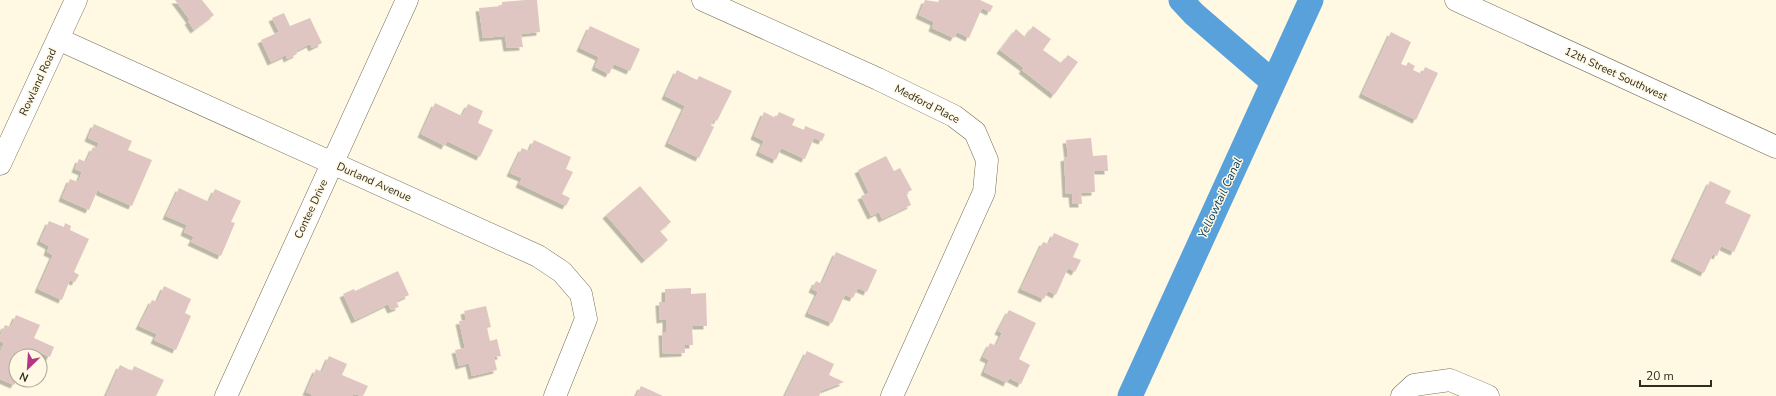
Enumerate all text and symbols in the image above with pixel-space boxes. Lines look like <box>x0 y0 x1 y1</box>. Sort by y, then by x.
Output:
street label: 12th Street Southwest <box>1562 43 1670 105</box>
street label: Rowland Road <box>16 46 60 118</box>
street label: Medford Place <box>892 81 962 127</box>
water label: Yellowtail Canal <box>1194 155 1246 241</box>
street label: Durland Avenue <box>334 159 414 205</box>
street label: Contee Drive <box>291 177 331 241</box>
north arrow <box>8 348 48 388</box>
scale bar <box>1640 362 1711 388</box>
text: N <box>17 368 31 385</box>
text: 20 m <box>1646 368 1674 384</box>

